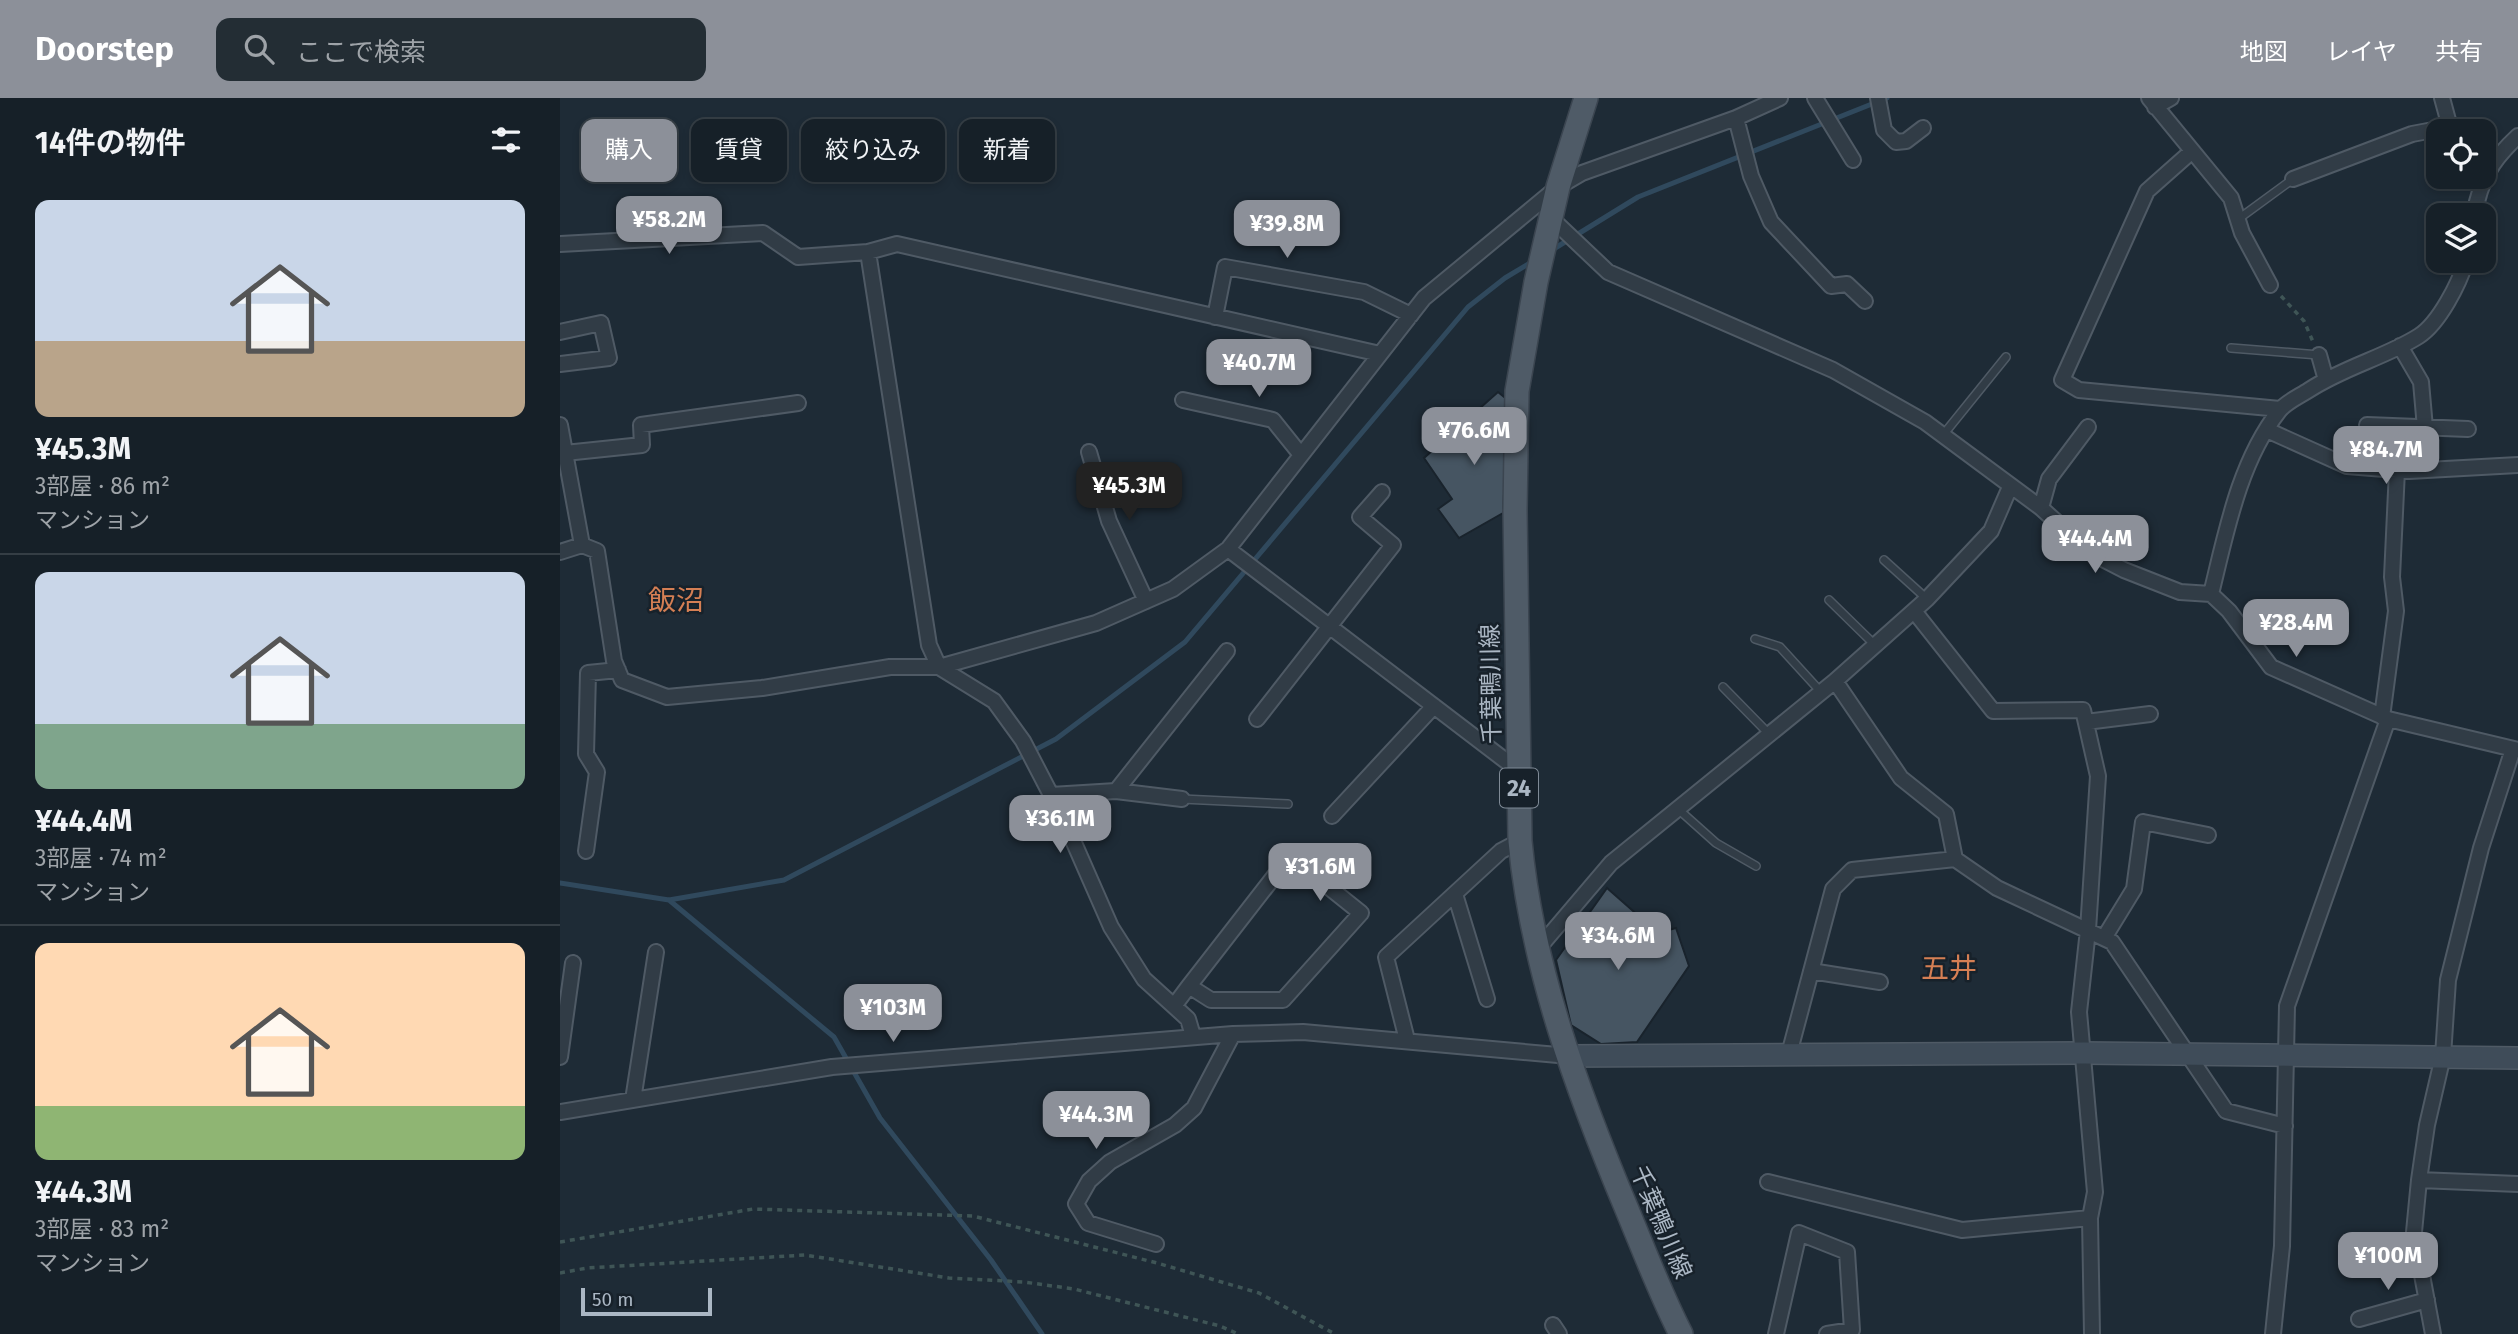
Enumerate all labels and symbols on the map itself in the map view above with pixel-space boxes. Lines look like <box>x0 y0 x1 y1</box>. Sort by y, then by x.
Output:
pin: ¥58.2M <box>612 197 726 256</box>
pin: ¥39.8M <box>1230 200 1344 260</box>
pin: ¥40.7M <box>1202 340 1316 399</box>
pin: ¥76.6M <box>1417 408 1531 467</box>
pin: ¥84.7M <box>2329 426 2443 486</box>
pin: ¥45.3M <box>1072 462 1186 522</box>
pin: ¥44.4M <box>2038 516 2152 575</box>
district label: 飯沼 <box>648 584 704 617</box>
pin: ¥28.4M <box>2239 600 2353 659</box>
street label: 千葉鴨川線 <box>1476 624 1506 744</box>
road number: 24 <box>1500 768 1538 808</box>
pin: ¥36.1M <box>1003 796 1117 855</box>
pin: ¥31.6M <box>1263 844 1377 903</box>
pin: ¥34.6M <box>1561 912 1675 972</box>
district label: 五井 <box>1921 952 1977 985</box>
pin: ¥103M <box>844 984 942 1044</box>
pin: ¥44.3M <box>1039 1091 1153 1151</box>
street label: 千葉鴨川線 <box>1625 1161 1697 1283</box>
pin: ¥100M <box>2339 1232 2437 1292</box>
scale bar <box>581 1285 712 1317</box>

